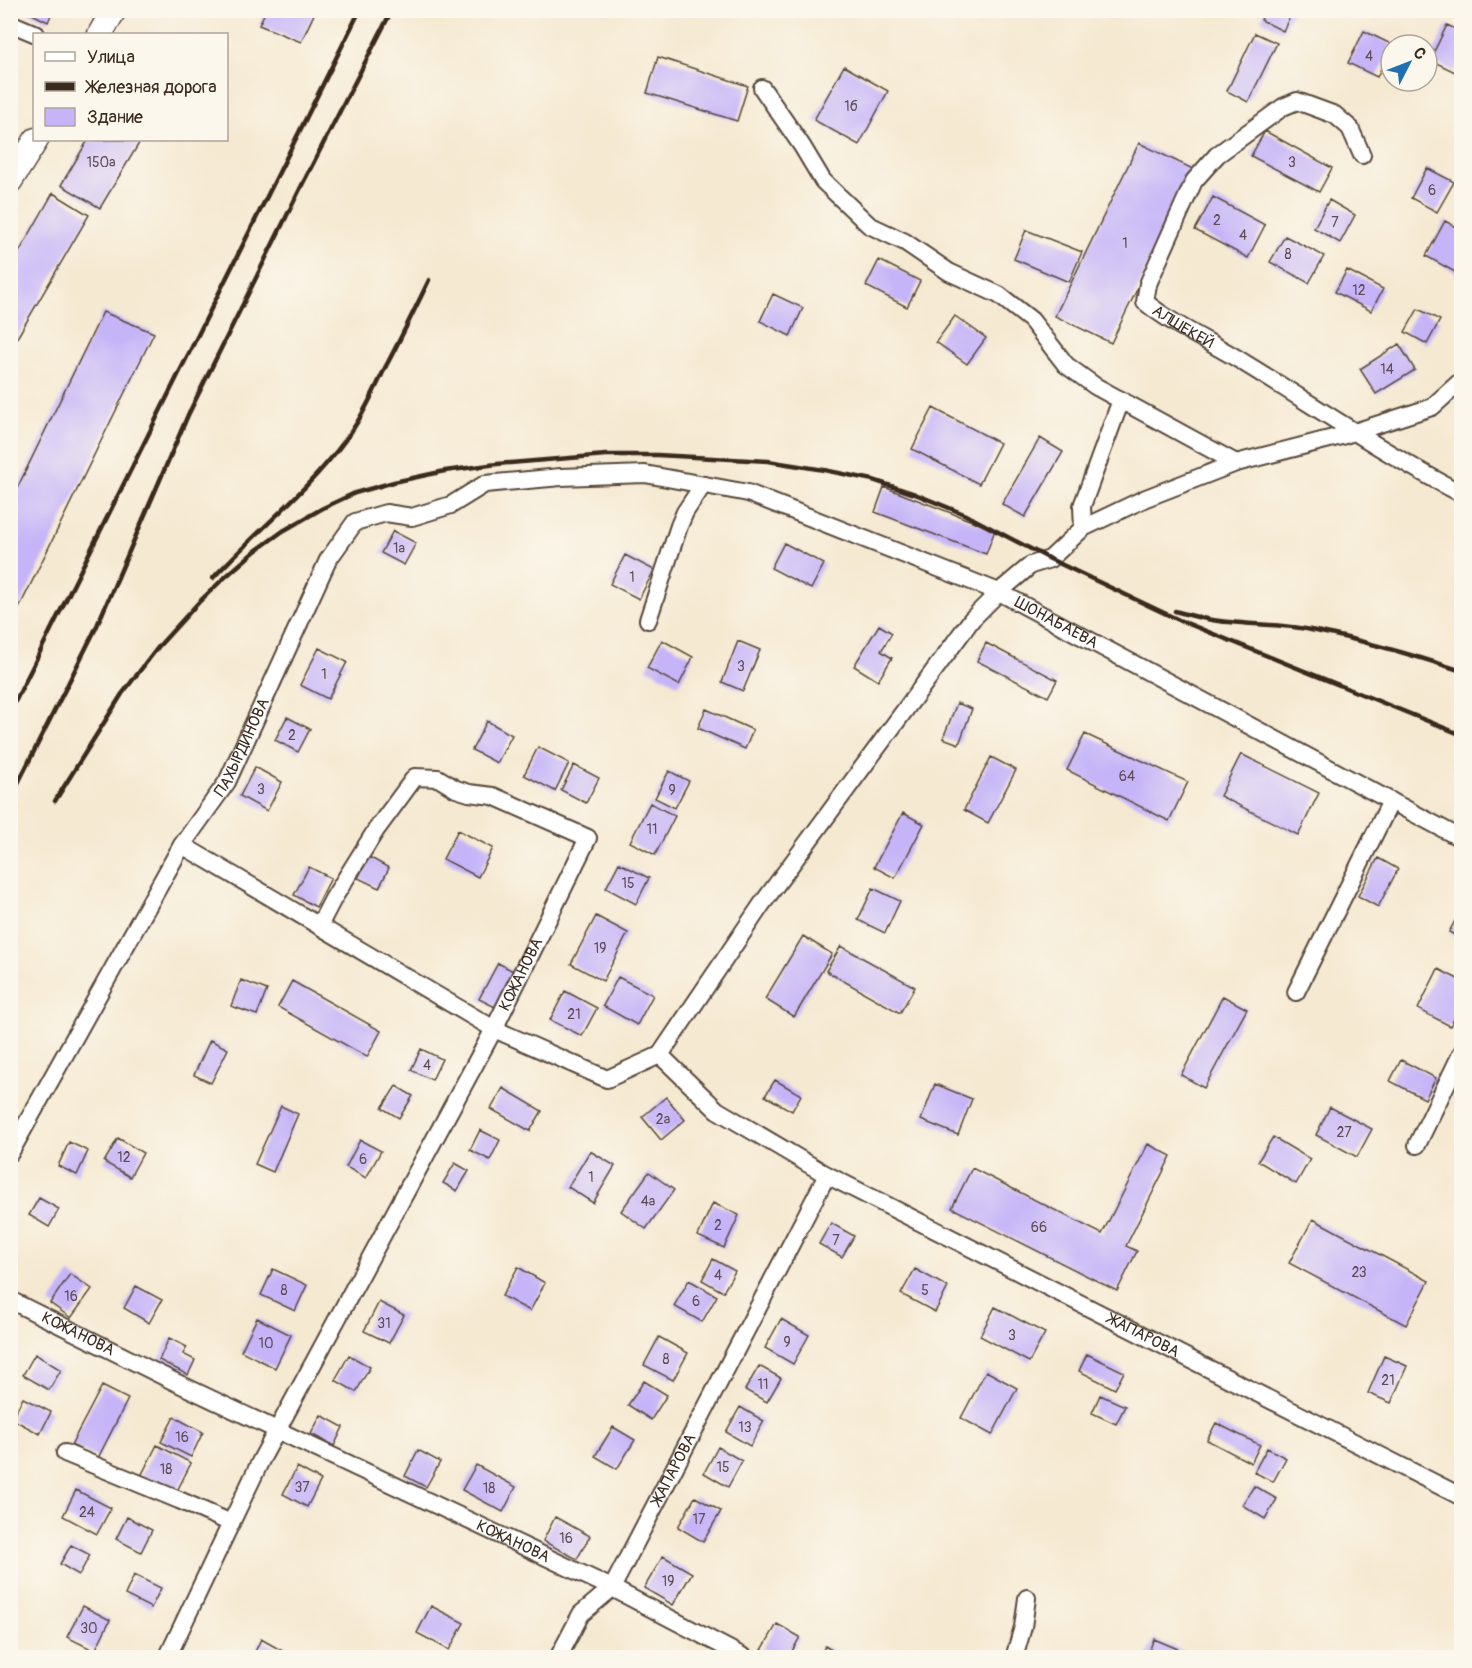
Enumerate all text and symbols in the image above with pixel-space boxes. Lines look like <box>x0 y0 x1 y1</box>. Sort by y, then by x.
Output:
legend <box>33 33 228 141</box>
north arrow <box>1379 33 1439 93</box>
text: С <box>1409 43 1430 64</box>
text: Улица <box>87 46 135 69</box>
house number: 4 <box>1365 48 1373 65</box>
text: Железная дорога <box>84 76 217 99</box>
house number: 1б <box>844 98 858 115</box>
text: Здание <box>87 106 143 129</box>
house number: 150а <box>86 154 116 171</box>
house number: 3 <box>1288 154 1296 171</box>
house number: 6 <box>1428 182 1436 199</box>
house number: 2 <box>1213 212 1221 229</box>
house number: 7 <box>1331 214 1339 231</box>
house number: 4 <box>1239 227 1247 244</box>
house number: 1 <box>1122 235 1128 252</box>
house number: 8 <box>1284 246 1292 263</box>
house number: 12 <box>1352 282 1366 299</box>
street label: АЛШЕКЕЙ <box>1148 301 1218 353</box>
house number: 14 <box>1380 361 1394 378</box>
house number: 1а <box>393 540 405 557</box>
house number: 1 <box>629 569 635 586</box>
street label: ШОНАБАЕВА <box>1011 592 1101 653</box>
house number: 3 <box>737 658 745 675</box>
house number: 1 <box>321 666 327 683</box>
street label: ПАХЫРДИНОВА <box>210 695 274 801</box>
house number: 2 <box>288 727 296 744</box>
house number: 64 <box>1119 768 1135 785</box>
house number: 3 <box>257 781 265 798</box>
house number: 9 <box>668 782 676 799</box>
house number: 11 <box>647 821 657 838</box>
house number: 15 <box>621 875 635 892</box>
street label: КОЖАНОВА <box>494 934 547 1014</box>
house number: 19 <box>594 940 606 957</box>
house number: 21 <box>567 1006 581 1023</box>
house number: 4 <box>423 1057 431 1074</box>
house number: 2а <box>656 1111 670 1128</box>
house number: 27 <box>1336 1124 1352 1141</box>
house number: 12 <box>117 1149 131 1166</box>
house number: 6 <box>359 1151 367 1168</box>
house number: 1 <box>588 1169 594 1186</box>
house number: 4а <box>641 1193 655 1210</box>
house number: 2 <box>714 1217 722 1234</box>
house number: 66 <box>1031 1219 1047 1236</box>
house number: 7 <box>832 1232 840 1249</box>
house number: 23 <box>1351 1264 1367 1281</box>
house number: 4 <box>714 1267 722 1284</box>
house number: 8 <box>280 1282 288 1299</box>
house number: 5 <box>921 1282 929 1299</box>
house number: 16 <box>64 1288 78 1305</box>
house number: 6 <box>692 1293 700 1310</box>
street label: КОЖАНОВА <box>38 1307 118 1360</box>
street label: ЖАПАРОВА <box>1102 1308 1183 1362</box>
house number: 31 <box>377 1315 391 1332</box>
house number: 3 <box>1008 1327 1016 1344</box>
house number: 9 <box>783 1334 791 1351</box>
house number: 10 <box>258 1335 274 1352</box>
house number: 8 <box>662 1351 670 1368</box>
house number: 21 <box>1381 1372 1395 1389</box>
house number: 11 <box>758 1376 768 1393</box>
house number: 13 <box>738 1419 752 1436</box>
house number: 16 <box>175 1429 189 1446</box>
street label: ЖАПАРОВА <box>646 1430 701 1511</box>
house number: 15 <box>716 1459 730 1476</box>
house number: 18 <box>160 1461 172 1478</box>
house number: 37 <box>294 1479 310 1496</box>
house number: 18 <box>483 1480 495 1497</box>
house number: 24 <box>79 1504 95 1521</box>
house number: 17 <box>693 1511 706 1528</box>
street label: КОЖАНОВА <box>473 1515 553 1567</box>
house number: 16 <box>559 1530 573 1547</box>
house number: 19 <box>662 1573 674 1590</box>
house number: 30 <box>80 1620 98 1637</box>

